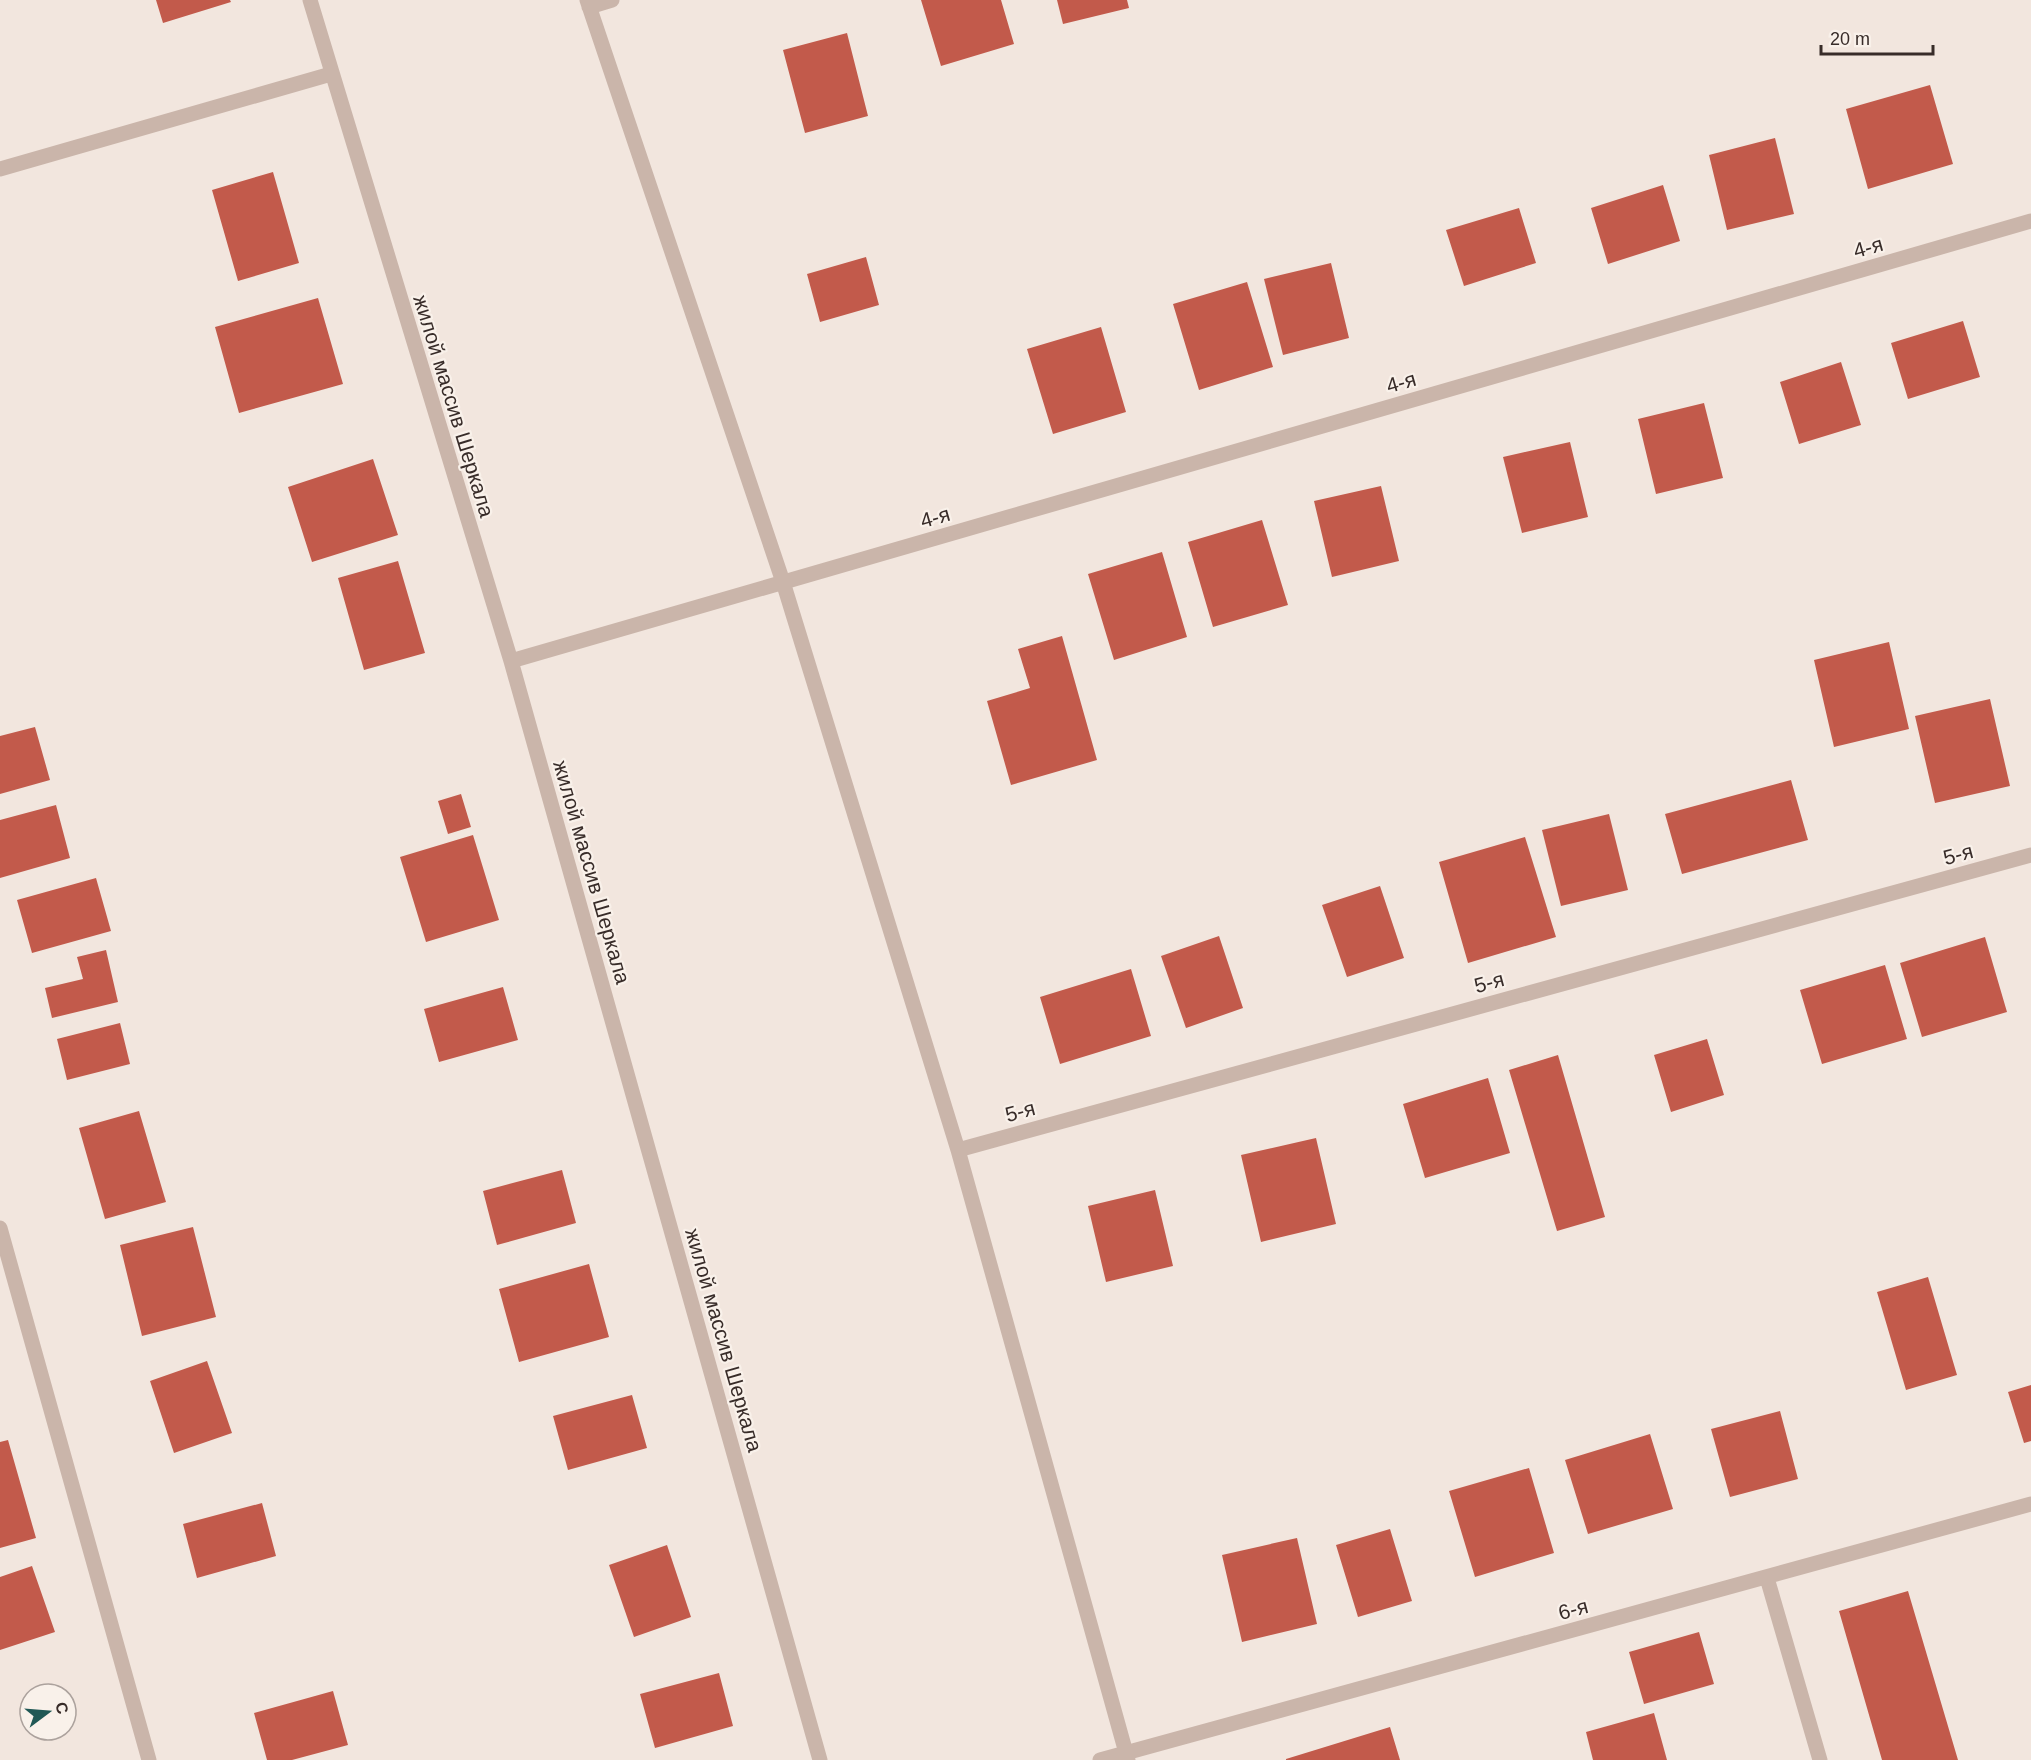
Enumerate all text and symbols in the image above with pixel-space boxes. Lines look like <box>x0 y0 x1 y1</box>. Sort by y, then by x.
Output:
scale bar <box>1821 18 1934 56</box>
text: 20 m <box>1830 29 1870 49</box>
street label: 4-я <box>1850 232 1886 262</box>
street label: жилой массив Шеркала <box>409 292 499 520</box>
street label: 4-я <box>1383 367 1419 397</box>
street label: 4-я <box>917 502 953 532</box>
street label: жилой массив Шеркала <box>549 758 635 987</box>
street label: 5-я <box>1941 839 1975 869</box>
street label: 5-я <box>1472 967 1506 997</box>
street label: 5-я <box>1003 1096 1037 1126</box>
street label: жилой массив Шеркала <box>681 1226 767 1455</box>
street label: 6-я <box>1556 1594 1590 1624</box>
north arrow <box>18 1682 78 1742</box>
text: С <box>52 1700 72 1716</box>

